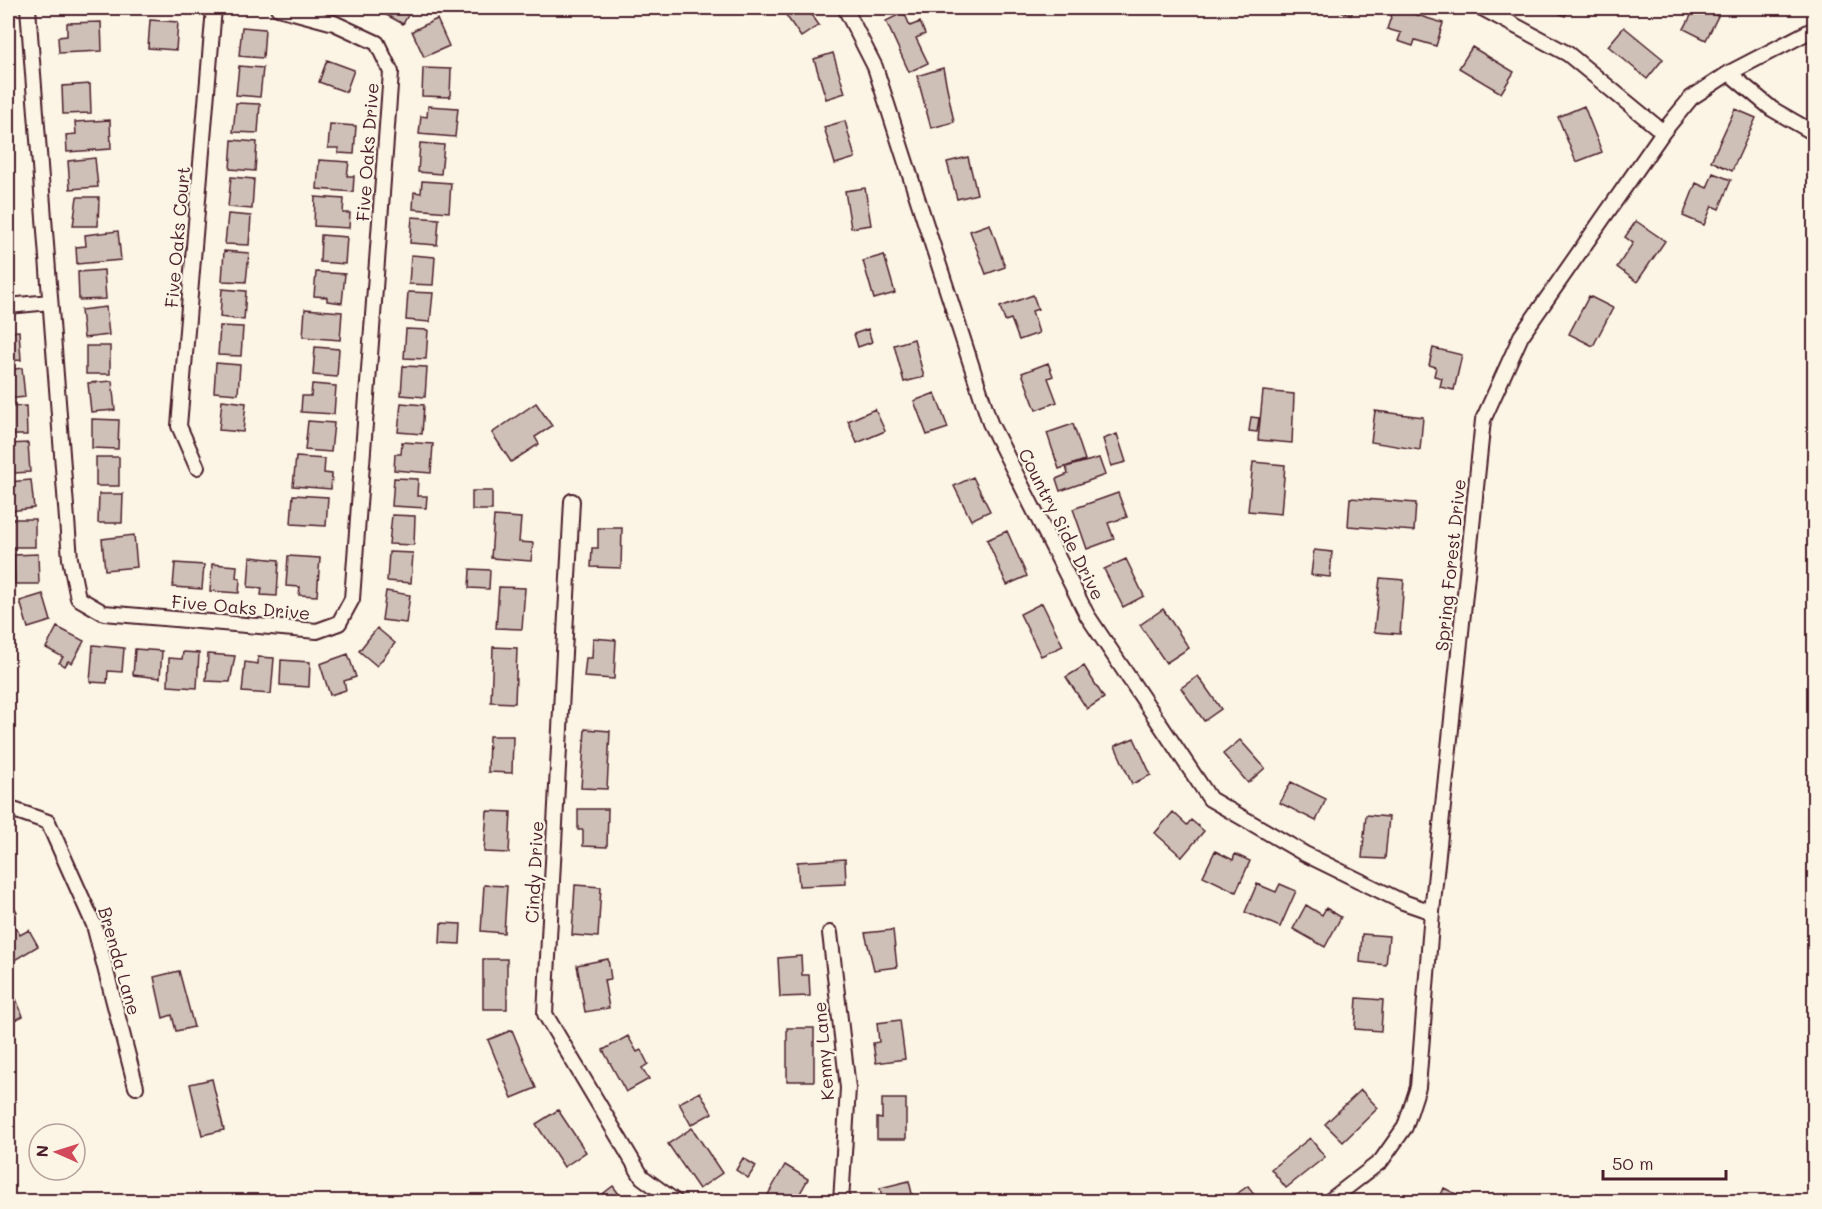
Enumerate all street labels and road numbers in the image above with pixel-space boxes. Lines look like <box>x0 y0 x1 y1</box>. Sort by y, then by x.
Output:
street label: Five Oaks Drive <box>350 82 384 222</box>
street label: Five Oaks Court <box>159 165 195 309</box>
street label: Country Side Drive <box>1013 444 1111 604</box>
street label: Spring Forest Drive <box>1429 478 1471 652</box>
street label: Five Oaks Drive <box>171 589 311 625</box>
street label: Cindy Drive <box>519 820 549 924</box>
street label: Brenda Lane <box>93 904 147 1018</box>
street label: Kenny Lane <box>807 1001 839 1101</box>

